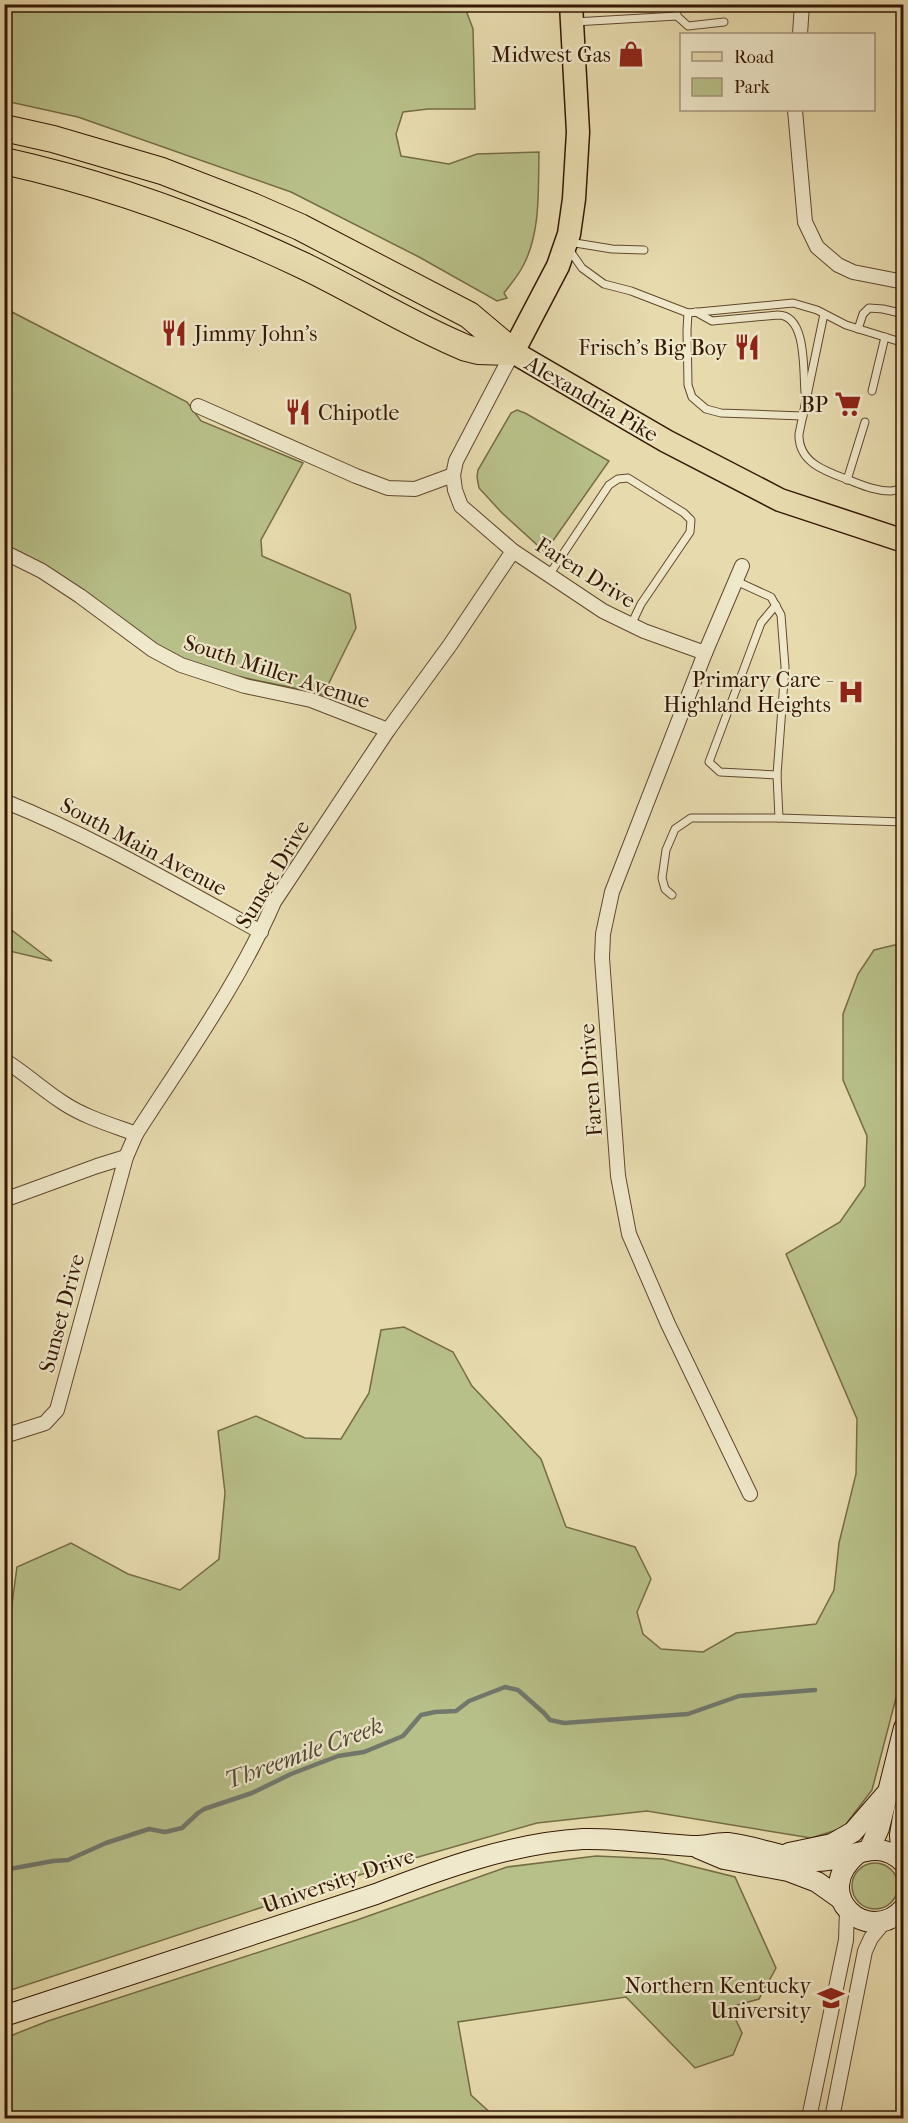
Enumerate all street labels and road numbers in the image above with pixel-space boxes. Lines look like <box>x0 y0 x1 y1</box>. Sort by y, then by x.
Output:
street label: Alexandria Pike <box>519 350 663 448</box>
street label: Faren Drive <box>531 532 640 614</box>
street label: South Miller Avenue <box>180 630 373 714</box>
street label: South Main Avenue <box>56 792 231 902</box>
street label: Sunset Drive <box>230 816 315 933</box>
street label: Faren Drive <box>574 1022 608 1137</box>
street label: Sunset Drive <box>34 1251 90 1375</box>
street label: University Drive <box>259 1843 418 1919</box>

